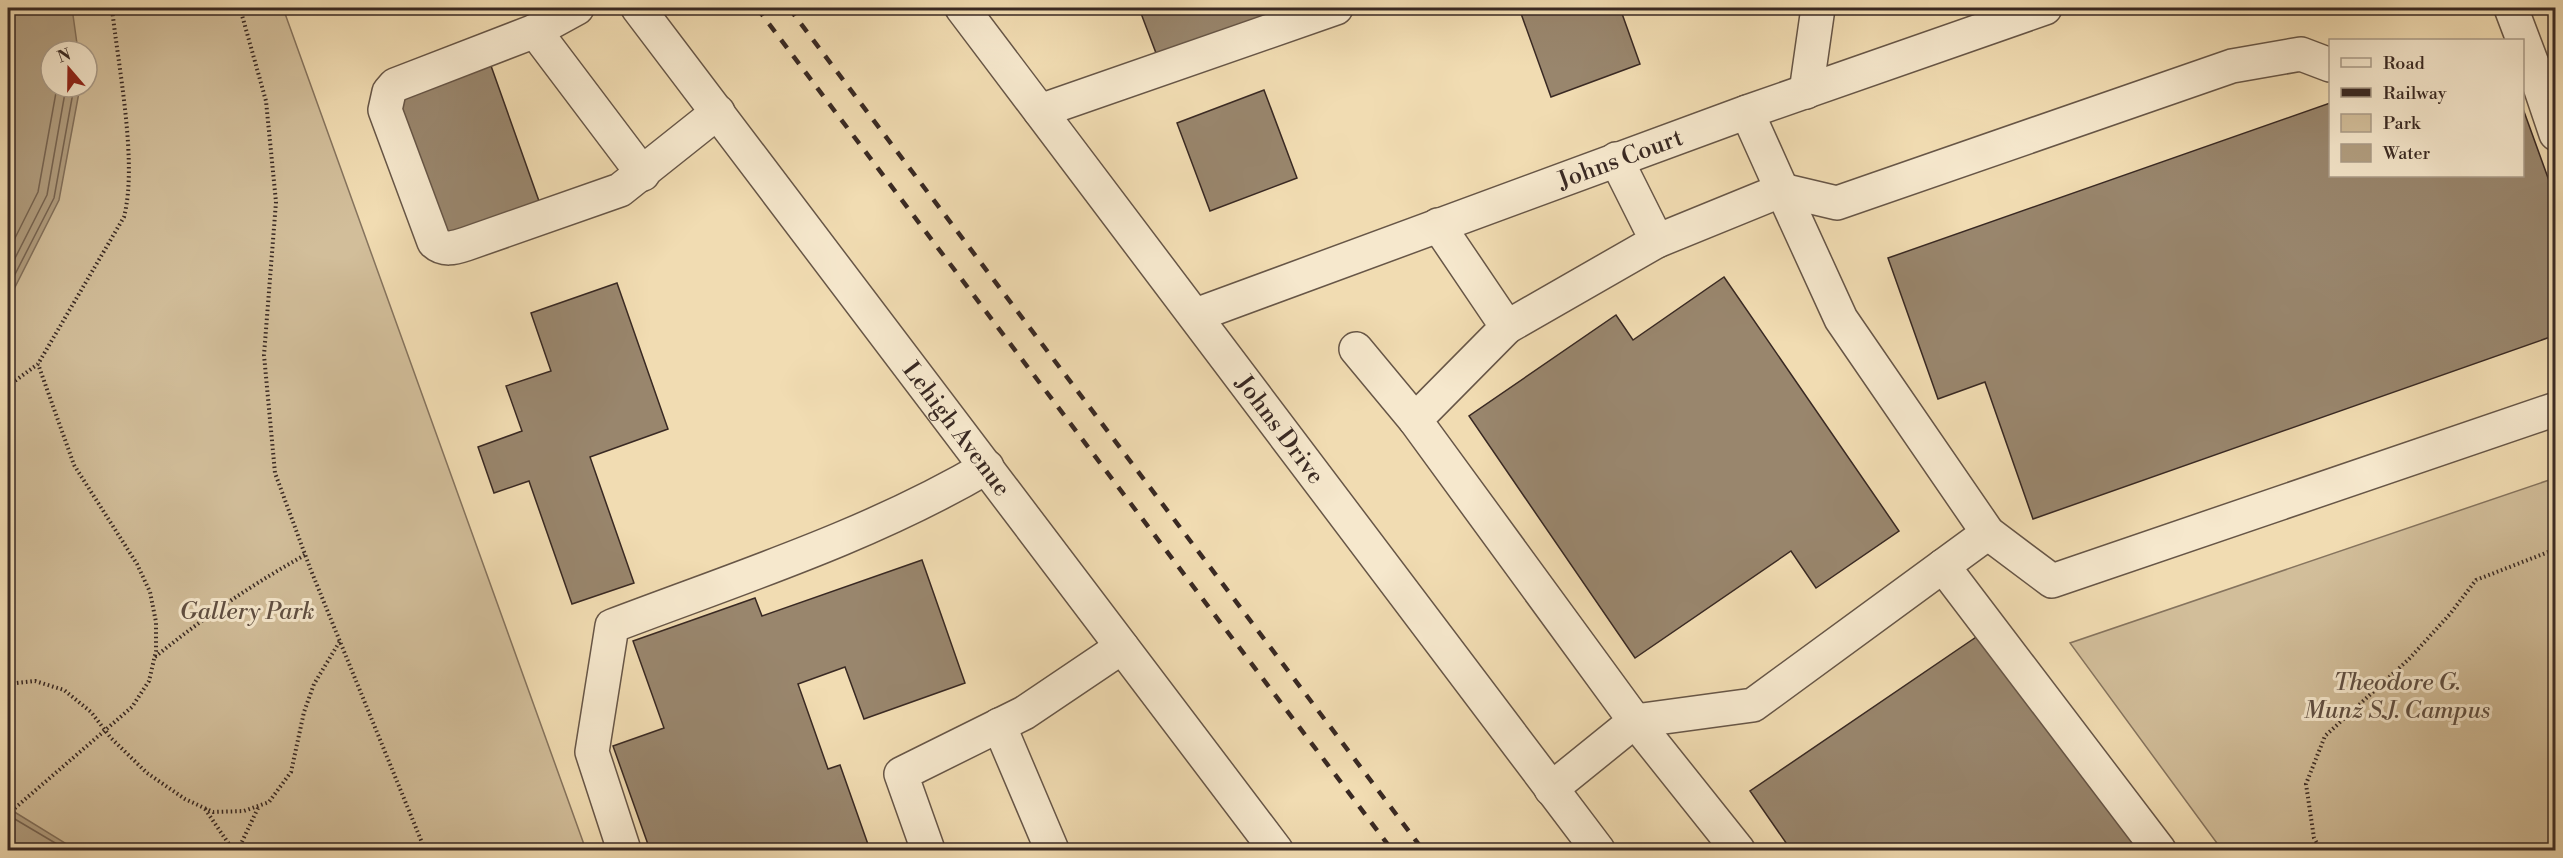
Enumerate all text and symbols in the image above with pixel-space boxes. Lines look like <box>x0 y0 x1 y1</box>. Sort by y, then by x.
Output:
north arrow <box>39 39 99 99</box>
legend <box>2329 39 2524 177</box>
text: N <box>55 44 74 67</box>
text: Road <box>2383 52 2426 75</box>
text: Railway <box>2383 82 2447 105</box>
text: Park <box>2383 112 2422 135</box>
street label: Johns Court <box>1553 123 1688 197</box>
text: Water <box>2382 142 2431 165</box>
street label: Lehigh Avenue <box>895 356 1017 503</box>
street label: Johns Drive <box>1228 369 1330 490</box>
park label: Gallery Park <box>179 597 315 627</box>
park label: Theodore G. Munz S.J. Campus <box>2304 668 2490 726</box>

